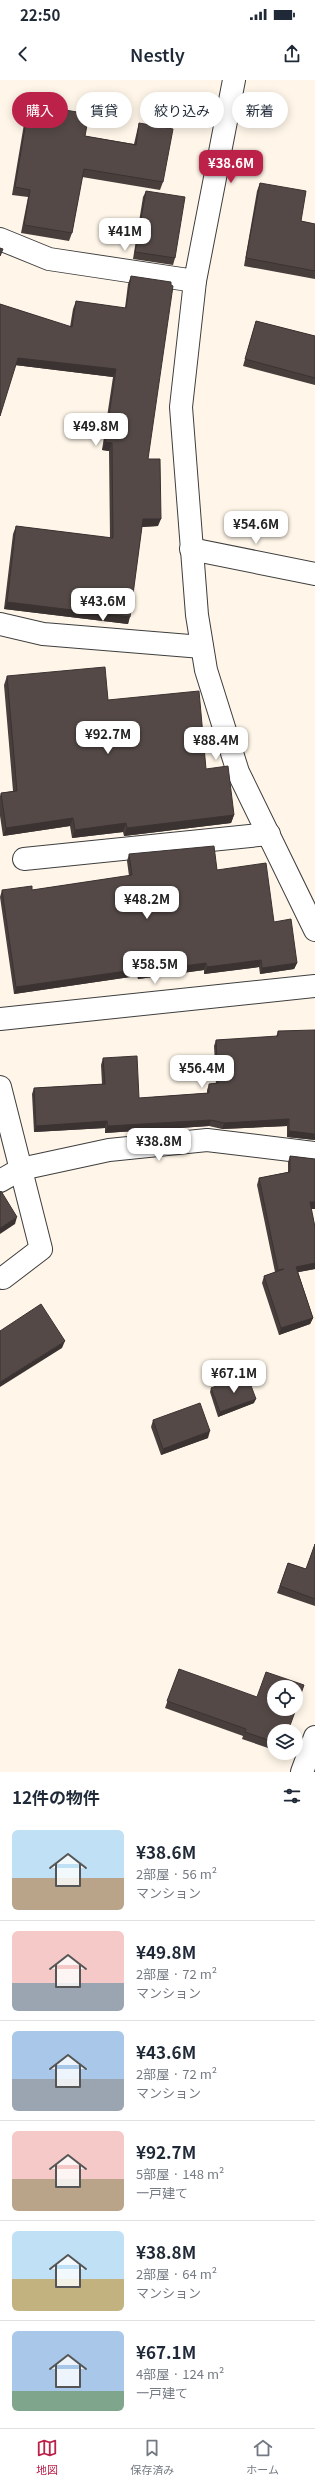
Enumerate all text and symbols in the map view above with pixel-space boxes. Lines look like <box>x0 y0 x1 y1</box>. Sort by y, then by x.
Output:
text: 22:50 <box>20 4 60 25</box>
text: Nestly <box>130 41 185 67</box>
icon: back <box>12 43 34 65</box>
icon: share <box>281 43 303 65</box>
chip: 購入 <box>12 92 68 128</box>
chip: 賃貸 <box>76 92 132 128</box>
chip: 絞り込み <box>140 92 224 128</box>
chip: 新着 <box>232 92 288 128</box>
pin: ¥38.6M <box>198 150 264 184</box>
text: ¥38.6M <box>208 153 254 172</box>
pin: ¥41M <box>101 218 149 252</box>
text: ¥41M <box>108 221 142 240</box>
pin: ¥49.8M <box>63 413 129 447</box>
text: ¥49.8M <box>73 416 119 435</box>
pin: ¥54.6M <box>223 511 289 545</box>
text: ¥54.6M <box>233 514 279 533</box>
pin: ¥43.6M <box>70 588 136 622</box>
text: ¥43.6M <box>80 591 126 610</box>
pin: ¥92.7M <box>75 721 141 755</box>
text: ¥92.7M <box>85 724 131 743</box>
pin: ¥88.4M <box>183 727 249 761</box>
text: ¥88.4M <box>193 730 239 749</box>
pin: ¥48.2M <box>114 886 180 920</box>
text: ¥48.2M <box>124 889 170 908</box>
pin: ¥58.5M <box>122 951 188 985</box>
text: ¥58.5M <box>132 954 178 973</box>
pin: ¥56.4M <box>169 1055 235 1089</box>
text: ¥56.4M <box>179 1058 225 1077</box>
pin: ¥38.8M <box>126 1128 192 1162</box>
text: ¥38.8M <box>136 1131 182 1150</box>
pin: ¥67.1M <box>201 1360 267 1394</box>
text: ¥67.1M <box>211 1363 257 1382</box>
map controls <box>267 1680 303 1760</box>
button: locate <box>267 1680 303 1716</box>
button: layers <box>267 1724 303 1760</box>
text: 12件の物件 <box>12 1784 100 1809</box>
icon: filters <box>281 1785 303 1807</box>
text: ¥38.6M <box>136 1839 196 1864</box>
icon: home <box>44 1846 92 1894</box>
text: 2部屋 · 56 m² <box>136 1864 217 1883</box>
text: マンション <box>136 1883 201 1902</box>
text: ¥49.8M <box>136 1939 196 1964</box>
icon: home <box>44 1947 92 1995</box>
text: 2部屋 · 72 m² <box>136 1964 217 1983</box>
text: マンション <box>136 1983 201 2002</box>
text: ¥43.6M <box>136 2039 196 2064</box>
icon: home <box>44 2047 92 2095</box>
text: 2部屋 · 72 m² <box>136 2064 217 2083</box>
text: マンション <box>136 2083 201 2102</box>
text: ¥92.7M <box>136 2139 196 2164</box>
icon: home <box>44 2147 92 2195</box>
text: 5部屋 · 148 m² <box>136 2164 224 2183</box>
text: 一戸建て <box>136 2183 188 2202</box>
text: ¥38.8M <box>136 2239 196 2264</box>
icon: home <box>44 2247 92 2295</box>
text: 2部屋 · 64 m² <box>136 2264 217 2283</box>
text: マンション <box>136 2283 201 2302</box>
text: ¥67.1M <box>136 2339 196 2364</box>
icon: home <box>44 2347 92 2395</box>
text: 4部屋 · 124 m² <box>136 2364 224 2383</box>
text: 一戸建て <box>136 2383 188 2402</box>
tab: 地図 <box>36 2437 58 2477</box>
tab: 保存済み <box>130 2437 174 2477</box>
tab: ホーム <box>246 2437 279 2477</box>

